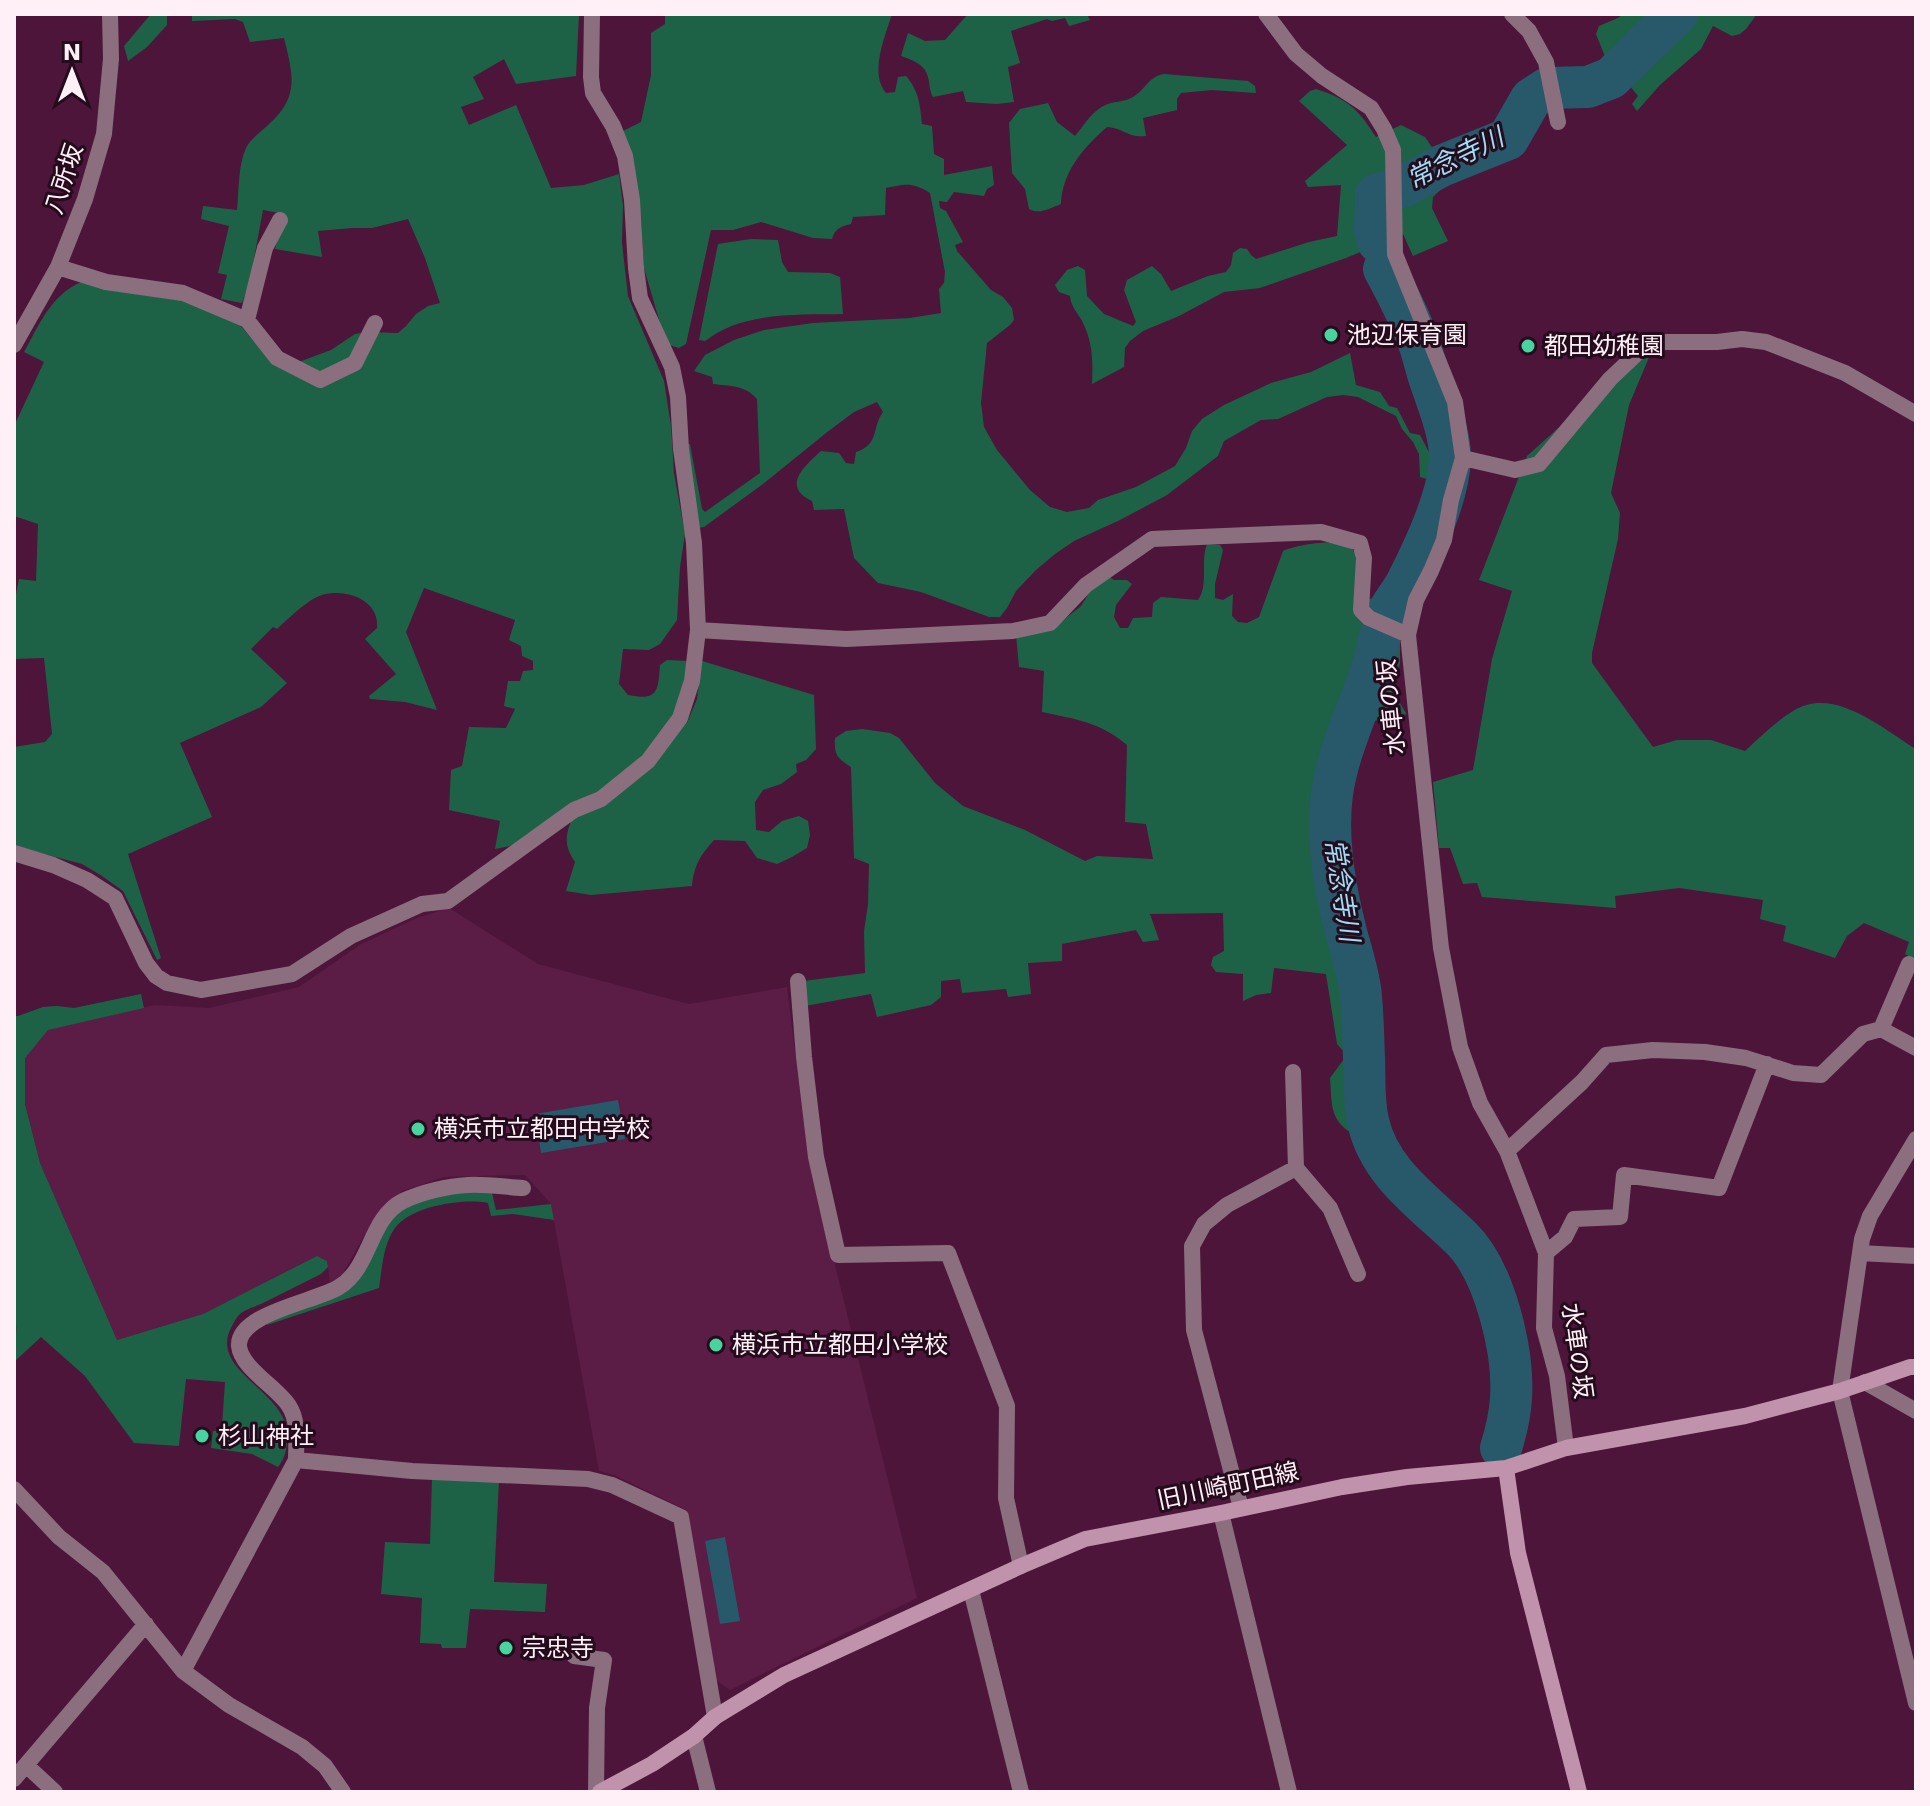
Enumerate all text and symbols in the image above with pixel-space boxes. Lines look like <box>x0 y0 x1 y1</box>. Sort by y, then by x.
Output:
north arrow <box>32 32 112 112</box>
text: N <box>63 40 81 65</box>
water label: 常念寺川 <box>1402 120 1511 194</box>
street label: 八所坂 <box>40 140 88 218</box>
place label: 池辺保育園 <box>1347 321 1467 349</box>
marker: 池辺保育園 <box>1322 326 1340 344</box>
place label: 都田幼稚園 <box>1544 332 1664 360</box>
marker: 都田幼稚園 <box>1519 337 1537 355</box>
street label: 水車の坂 <box>1372 658 1410 756</box>
water label: 常念寺川 <box>1319 836 1365 947</box>
place label: 横浜市立都田中学校 <box>434 1115 650 1143</box>
marker: 横浜市立都田中学校 <box>409 1120 427 1138</box>
street label: 水車の坂 <box>1556 1302 1598 1400</box>
place label: 横浜市立都田小学校 <box>732 1331 948 1359</box>
marker: 横浜市立都田小学校 <box>707 1336 725 1354</box>
place label: 杉山神社 <box>218 1422 314 1450</box>
marker: 杉山神社 <box>193 1427 211 1445</box>
street label: 旧川崎町田線 <box>1155 1457 1301 1515</box>
place label: 宗忠寺 <box>522 1634 594 1662</box>
marker: 宗忠寺 <box>497 1639 515 1657</box>

